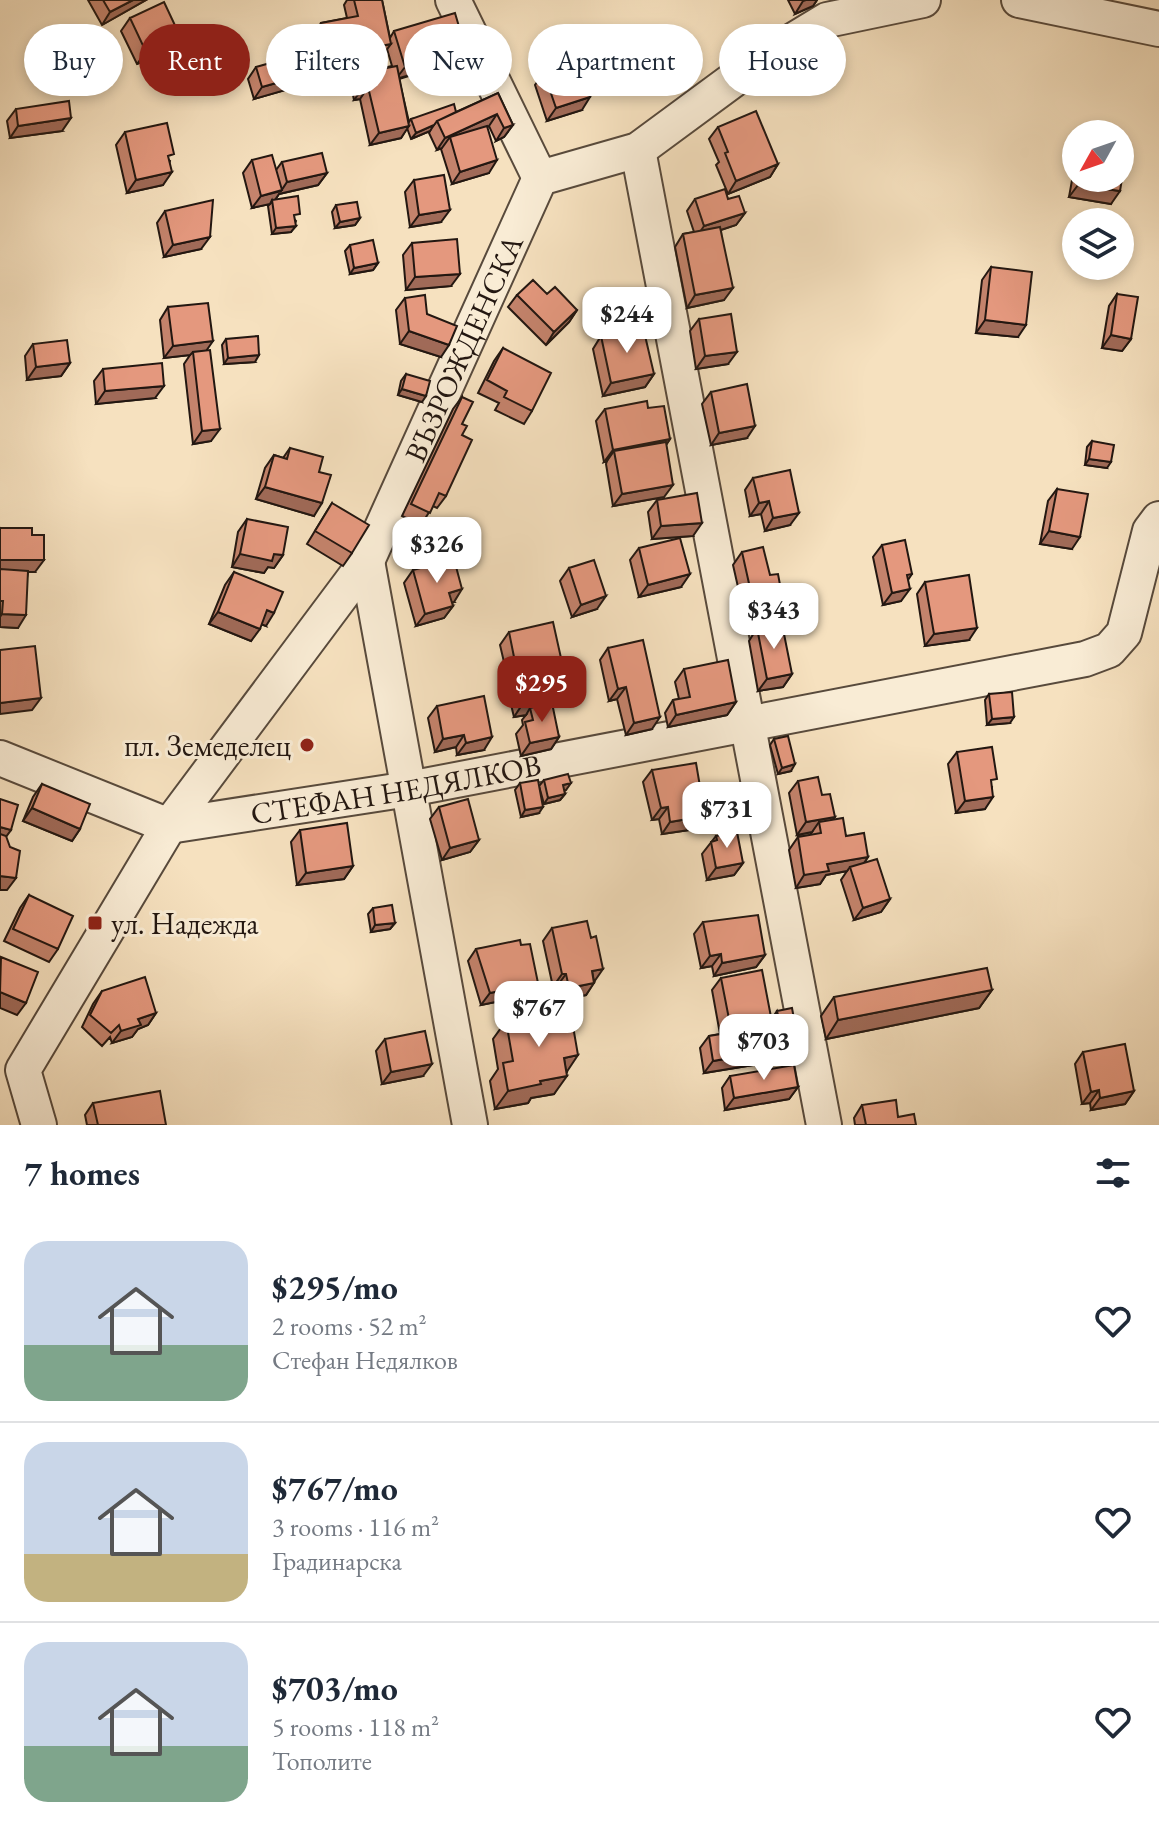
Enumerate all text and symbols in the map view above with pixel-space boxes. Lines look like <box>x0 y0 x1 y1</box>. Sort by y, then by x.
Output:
chip: Buy <box>24 24 123 96</box>
chip: Rent <box>139 24 250 96</box>
chip: Filters <box>266 24 388 96</box>
chip: New <box>404 24 512 96</box>
chip: Apartment <box>528 24 703 96</box>
chip: House <box>719 24 846 96</box>
north arrow <box>1062 120 1134 192</box>
map controls <box>1062 120 1134 280</box>
button: layers <box>1062 208 1134 280</box>
street label: ВЪЗРОЖДЕНСКА <box>395 228 531 468</box>
pin: $244 <box>580 287 674 355</box>
text: $244 <box>600 296 654 330</box>
pin: $326 <box>390 517 484 585</box>
text: $326 <box>410 526 464 560</box>
pin: $343 <box>727 583 821 651</box>
text: $343 <box>747 592 801 626</box>
pin: $295 <box>495 656 589 724</box>
text: $295 <box>515 665 569 699</box>
place label: пл. Земеделец <box>124 726 292 765</box>
marker: пл. Земеделец <box>298 736 316 754</box>
street label: СТЕФАН НЕДЯЛКОВ <box>248 745 544 833</box>
pin: $731 <box>680 782 774 850</box>
text: $731 <box>700 791 754 825</box>
place label: ул. Надежда <box>111 904 259 943</box>
marker: ул. Надежда <box>86 914 104 932</box>
pin: $767 <box>492 981 586 1049</box>
text: $767 <box>512 990 566 1024</box>
pin: $703 <box>717 1014 811 1082</box>
text: $703 <box>737 1023 791 1057</box>
text: 7 homes <box>24 1151 140 1195</box>
icon: filters <box>1091 1151 1135 1195</box>
text: $295/mo <box>272 1265 398 1309</box>
icon: home <box>88 1273 184 1369</box>
icon: heart <box>1091 1299 1135 1343</box>
text: 2 rooms · 52 m² <box>272 1309 427 1343</box>
text: Стефан Недялков <box>272 1343 458 1377</box>
text: $767/mo <box>272 1466 398 1510</box>
icon: home <box>88 1474 184 1570</box>
icon: heart <box>1091 1500 1135 1544</box>
text: 3 rooms · 116 m² <box>272 1510 439 1544</box>
text: Градинарска <box>272 1544 402 1578</box>
text: $703/mo <box>272 1666 398 1710</box>
icon: home <box>88 1674 184 1770</box>
icon: heart <box>1091 1700 1135 1744</box>
text: 5 rooms · 118 m² <box>272 1710 439 1744</box>
text: Тополите <box>272 1744 372 1778</box>

